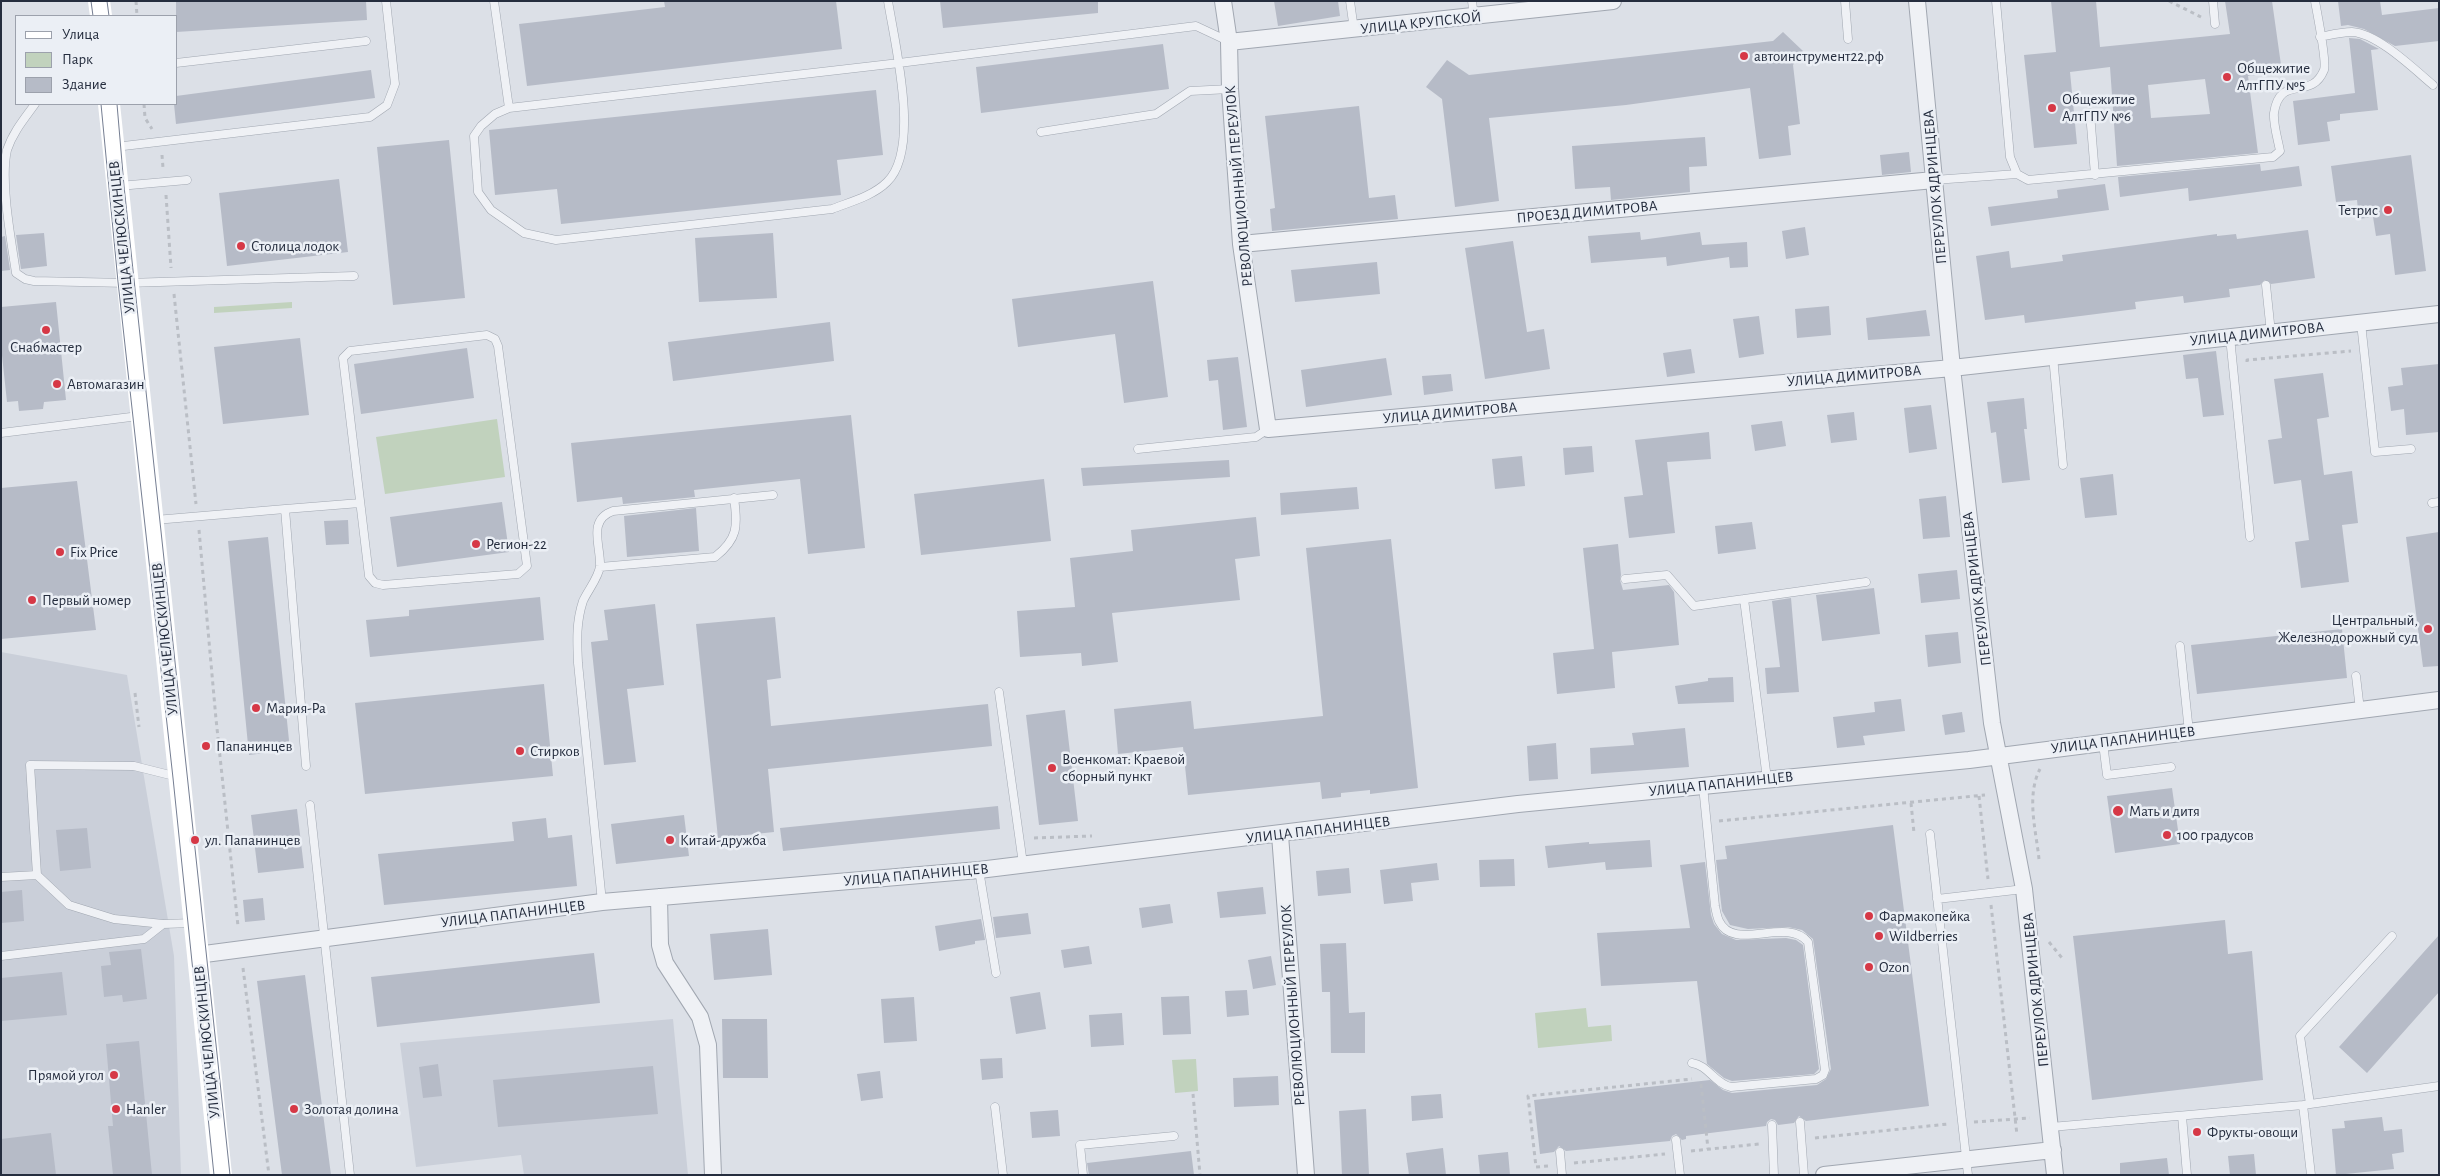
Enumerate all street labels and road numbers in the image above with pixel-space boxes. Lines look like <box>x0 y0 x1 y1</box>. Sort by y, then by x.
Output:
street label: УЛИЦА КРУПСКОЙ <box>1360 8 1482 38</box>
street label: РЕВОЛЮЦИОННЫЙ ПЕРЕУЛОК <box>1221 85 1257 287</box>
street label: ПЕРЕУЛОК ЯДРИНЦЕВА <box>1919 109 1951 265</box>
street label: УЛИЦА ЧЕЛЮСКИНЦЕВ <box>105 160 139 314</box>
street label: ПРОЕЗД ДИМИТРОВА <box>1516 197 1658 227</box>
street label: УЛИЦА ДИМИТРОВА <box>2189 318 2325 350</box>
street label: УЛИЦА ДИМИТРОВА <box>1786 361 1922 391</box>
street label: УЛИЦА ДИМИТРОВА <box>1382 398 1518 428</box>
street label: ПЕРЕУЛОК ЯДРИНЦЕВА <box>1959 511 1995 667</box>
street label: УЛИЦА ЧЕЛЮСКИНЦЕВ <box>148 562 182 716</box>
street label: УЛИЦА ПАПАНИНЦЕВ <box>2050 722 2196 758</box>
street label: УЛИЦА ПАПАНИНЦЕВ <box>1648 767 1794 801</box>
street label: УЛИЦА ПАПАНИНЦЕВ <box>1245 812 1391 848</box>
street label: УЛИЦА ПАПАНИНЦЕВ <box>843 860 989 890</box>
street label: УЛИЦА ПАПАНИНЦЕВ <box>440 896 586 932</box>
street label: РЕВОЛЮЦИОННЫЙ ПЕРЕУЛОК <box>1277 904 1309 1106</box>
street label: ПЕРЕУЛОК ЯДРИНЦЕВА <box>2019 912 2053 1068</box>
street label: УЛИЦА ЧЕЛЮСКИНЦЕВ <box>190 965 224 1119</box>

